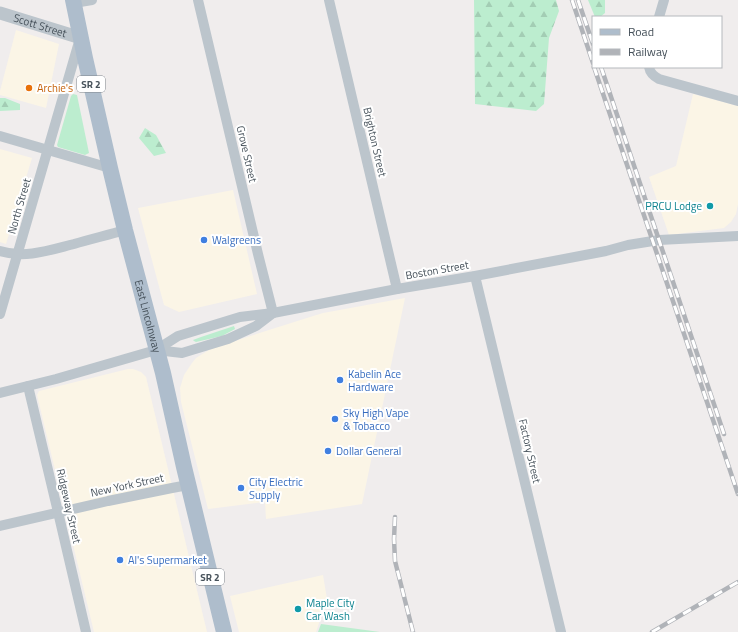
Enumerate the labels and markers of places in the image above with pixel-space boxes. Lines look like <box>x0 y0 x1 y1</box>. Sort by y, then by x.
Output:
place label: Archie's <box>37 80 73 96</box>
marker: Archie's <box>24 83 34 93</box>
place label: PRCU Lodge <box>645 198 702 214</box>
marker: PRCU Lodge <box>705 201 715 211</box>
place label: Walgreens <box>212 232 261 248</box>
marker: Walgreens <box>199 235 209 245</box>
place label: Kabelin Ace Hardware <box>348 366 402 395</box>
marker: Kabelin Ace Hardware <box>335 375 345 385</box>
place label: Sky High Vape & Tobacco <box>343 405 409 434</box>
marker: Sky High Vape & Tobacco <box>330 414 340 424</box>
place label: Dollar General <box>336 443 401 459</box>
marker: Dollar General <box>323 446 333 456</box>
place label: City Electric Supply <box>249 474 303 503</box>
marker: City Electric Supply <box>236 483 246 493</box>
place label: Al's Supermarket <box>128 552 207 568</box>
marker: Al's Supermarket <box>115 555 125 565</box>
place label: Maple City Car Wash <box>306 595 355 624</box>
marker: Maple City Car Wash <box>293 604 303 614</box>

